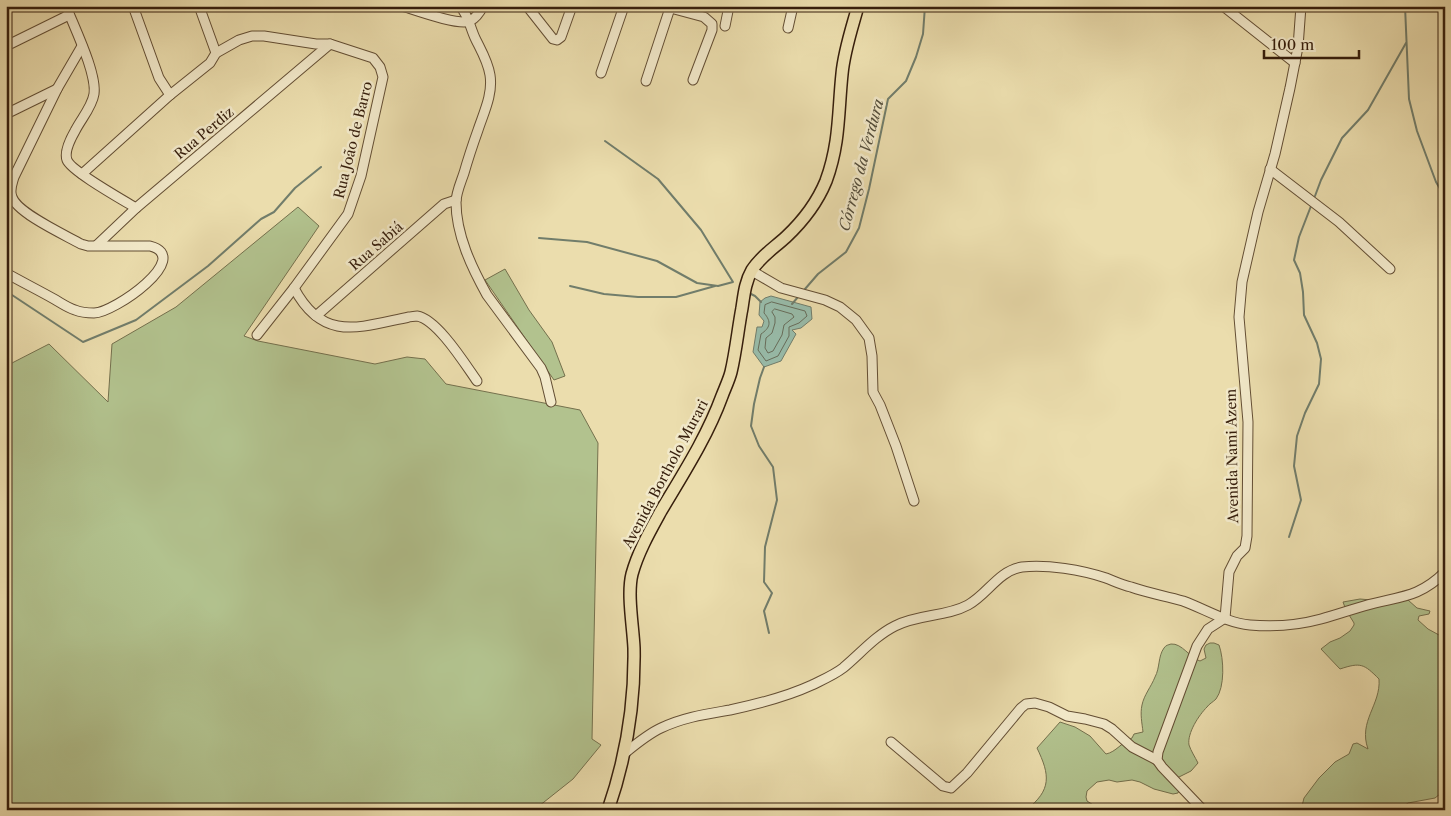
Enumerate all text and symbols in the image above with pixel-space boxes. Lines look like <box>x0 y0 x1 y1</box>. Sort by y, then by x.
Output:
scale bar <box>1264 28 1358 60</box>
text: 100 m <box>1271 35 1314 54</box>
street label: Rua João de Barro <box>330 79 376 201</box>
water label: Córrego da Verdura <box>834 97 888 233</box>
street label: Rua Perdiz <box>171 103 237 163</box>
street label: Rua Sabiá <box>345 217 407 274</box>
street label: Avenida Nami Azem <box>1222 389 1242 524</box>
street label: Avenida Bortholo Murari <box>618 397 712 552</box>

